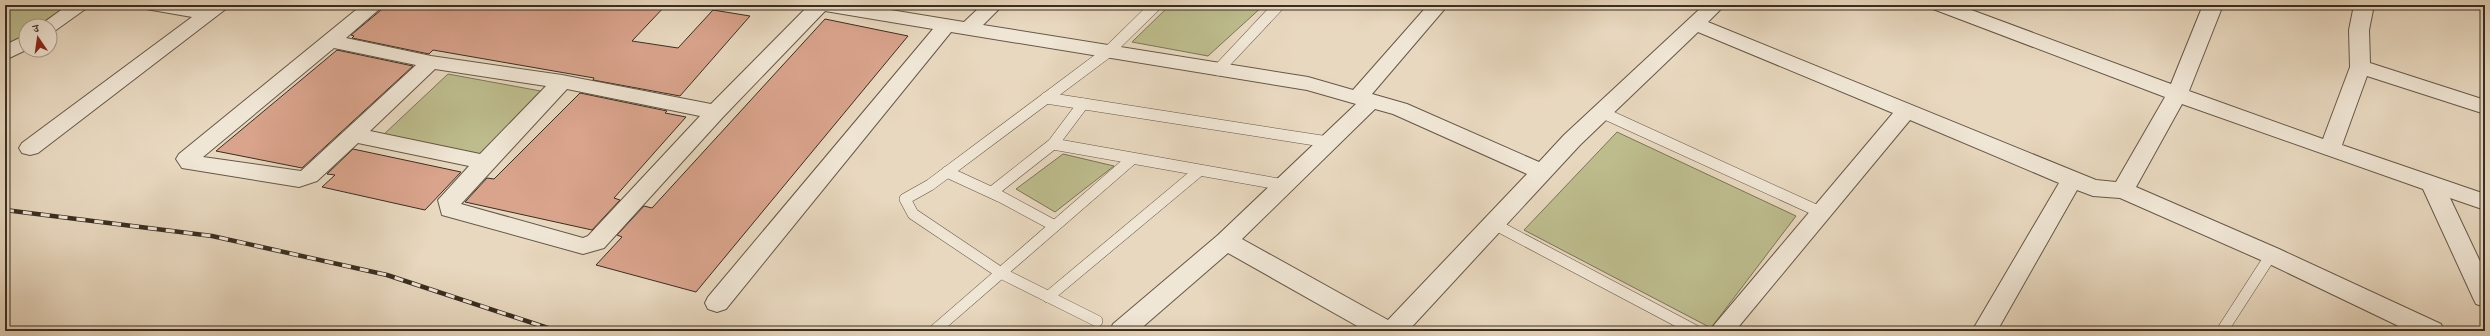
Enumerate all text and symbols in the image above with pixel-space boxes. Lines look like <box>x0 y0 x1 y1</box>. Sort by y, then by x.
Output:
north arrow <box>18 18 58 58</box>
text: उ <box>30 20 42 37</box>

